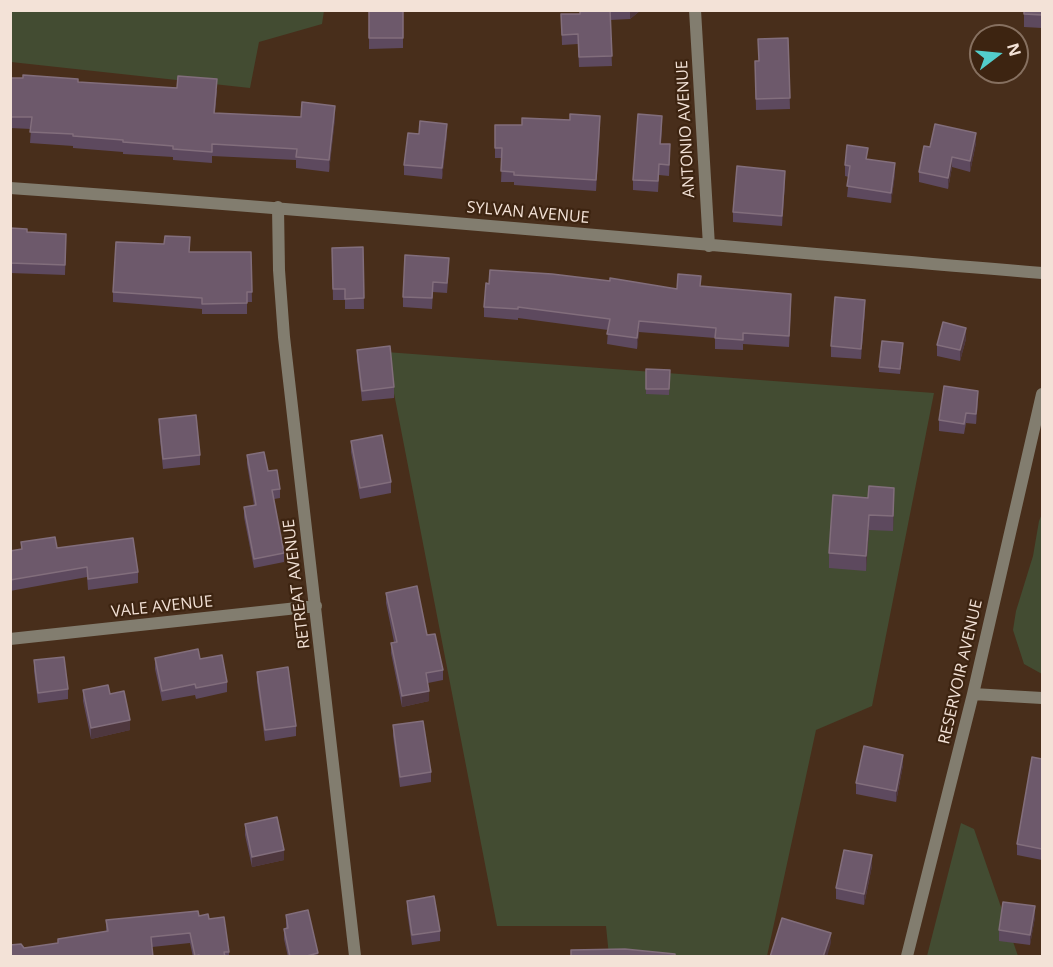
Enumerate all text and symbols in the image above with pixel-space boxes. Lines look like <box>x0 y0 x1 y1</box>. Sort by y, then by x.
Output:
north arrow <box>969 24 1029 84</box>
text: N <box>1002 40 1027 59</box>
street label: ANTONIO AVENUE <box>673 60 699 198</box>
street label: SYLVAN AVENUE <box>466 198 590 228</box>
street label: RETREAT AVENUE <box>280 518 314 650</box>
street label: VALE AVENUE <box>110 592 214 622</box>
street label: RESERVOIR AVENUE <box>935 598 987 746</box>

